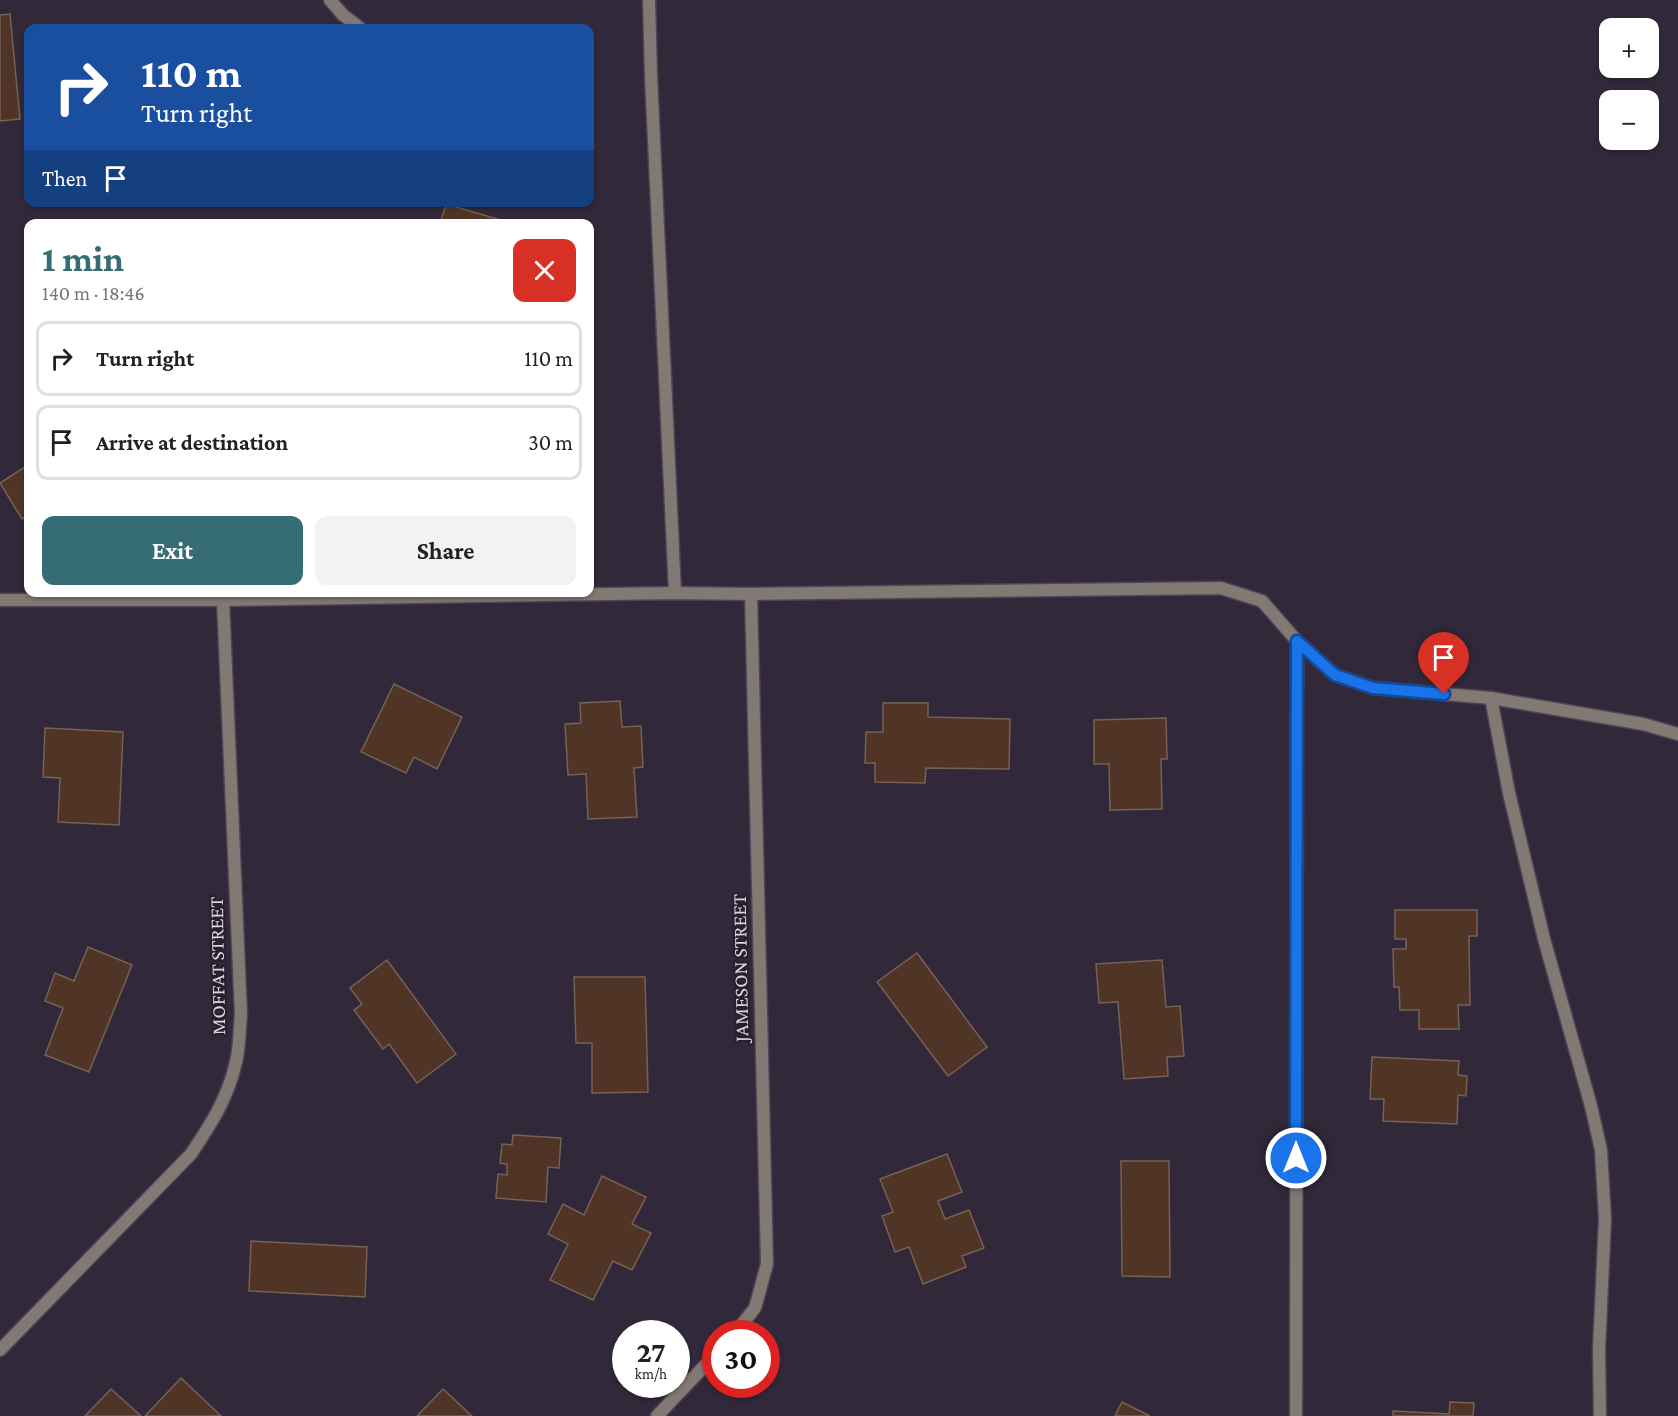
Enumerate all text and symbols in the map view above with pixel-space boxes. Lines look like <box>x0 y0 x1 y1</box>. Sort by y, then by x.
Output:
map controls <box>1599 18 1659 150</box>
button: + <box>1599 18 1659 78</box>
icon: right <box>42 48 120 126</box>
text: 110 m <box>141 49 242 96</box>
button: − <box>1599 90 1659 150</box>
text: Turn right <box>141 98 252 128</box>
icon: arrive <box>99 162 132 195</box>
text: Then <box>42 166 87 191</box>
text: 1 min <box>42 239 124 279</box>
button: close <box>513 239 576 302</box>
text: 140 m · 18:46 <box>42 282 145 304</box>
icon: right <box>45 342 78 375</box>
text: Turn right <box>96 346 194 371</box>
text: 110 m <box>524 346 573 371</box>
icon: arrive <box>45 426 78 459</box>
text: Arrive at destination <box>96 430 288 455</box>
text: 30 m <box>528 430 573 455</box>
button: Exit <box>42 516 303 585</box>
button: Share <box>315 516 576 585</box>
pin <box>1418 632 1469 694</box>
icon: arrive <box>1427 641 1460 674</box>
street label: JAMESON STREET <box>728 894 753 1044</box>
street label: MOFFAT STREET <box>205 897 229 1035</box>
position arrow <box>1264 1126 1328 1190</box>
speed limit sign: 30 <box>702 1320 780 1398</box>
text: 27 <box>636 1335 666 1368</box>
text: km/h <box>635 1366 667 1382</box>

